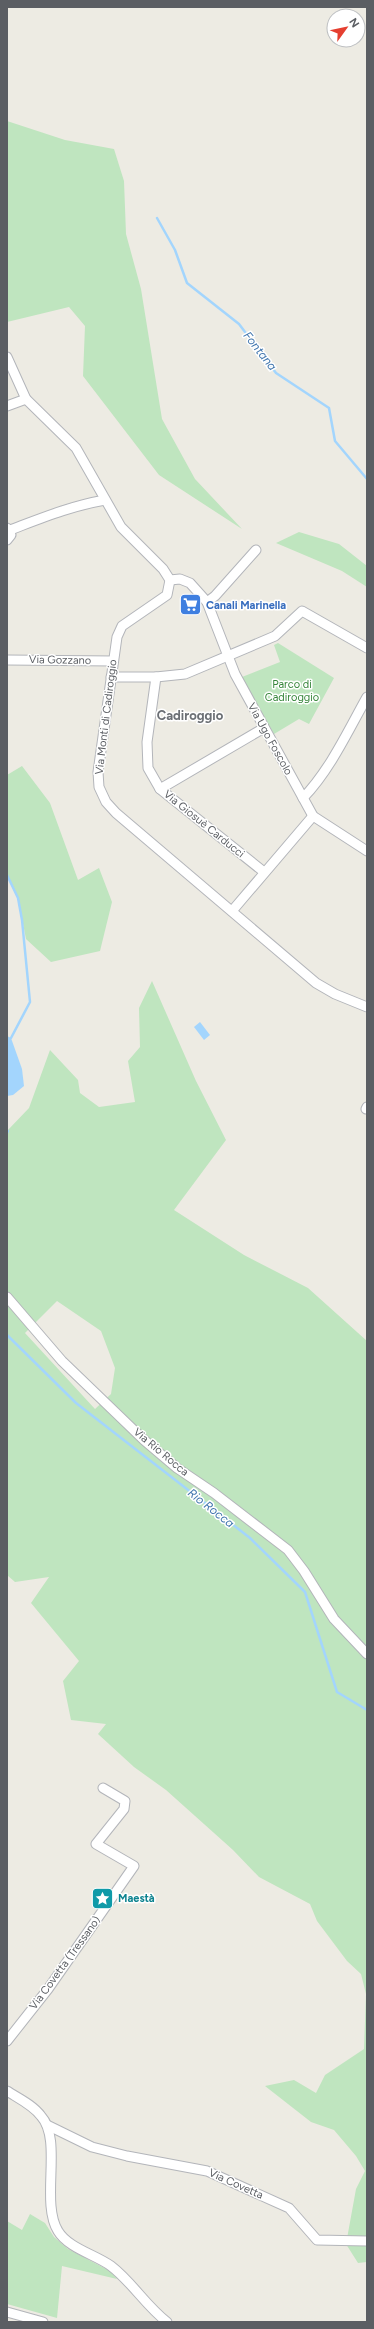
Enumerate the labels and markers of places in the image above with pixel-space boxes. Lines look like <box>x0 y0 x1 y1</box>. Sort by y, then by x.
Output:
supermarket icon: Canali Marinella <box>178 592 204 618</box>
place label: Canali Marinella <box>206 599 286 612</box>
place icon: Maestà <box>90 1885 116 1911</box>
place label: Maestà <box>118 1892 155 1905</box>

